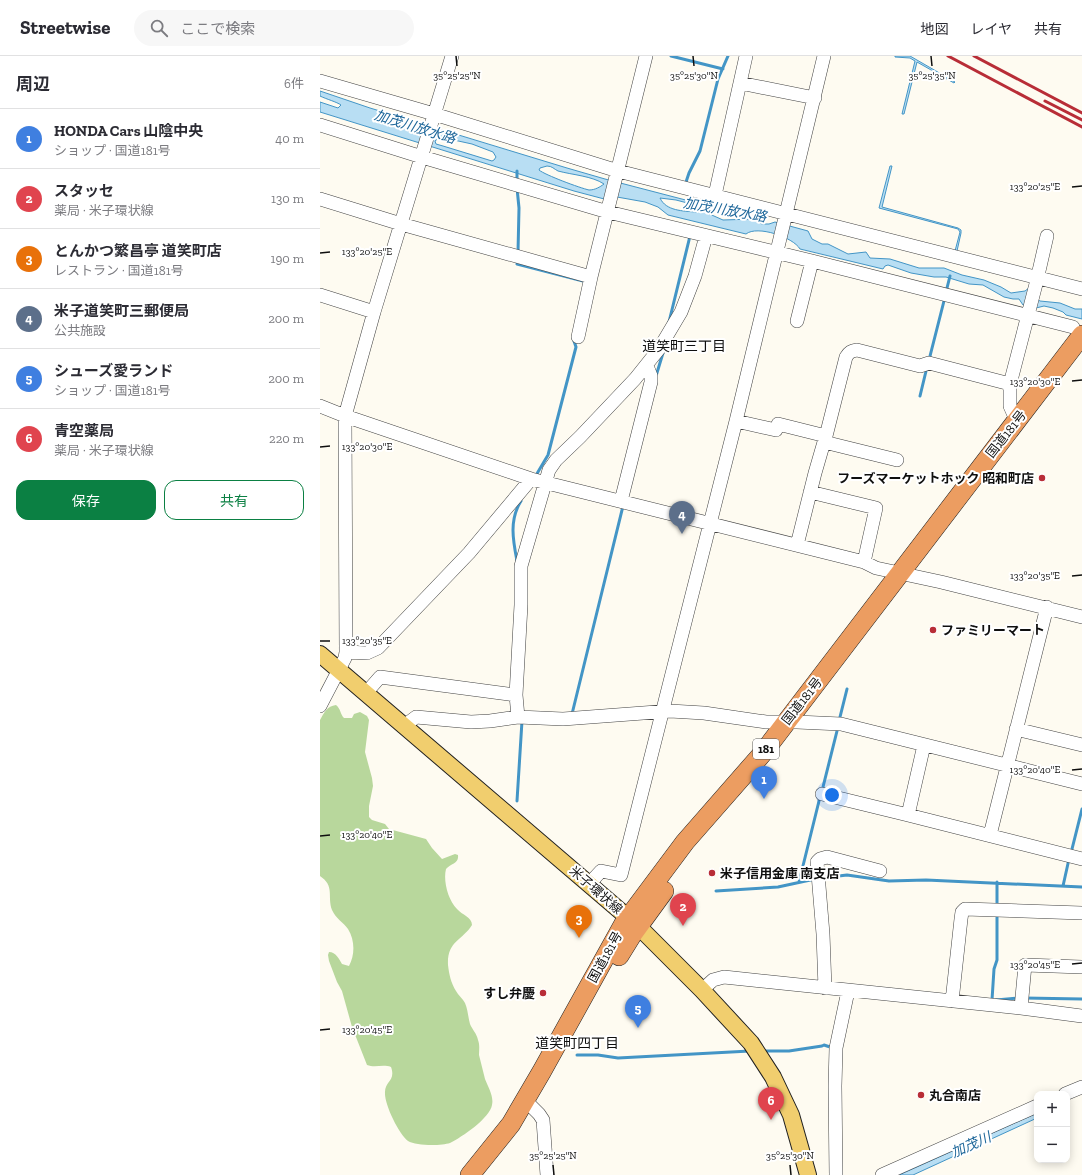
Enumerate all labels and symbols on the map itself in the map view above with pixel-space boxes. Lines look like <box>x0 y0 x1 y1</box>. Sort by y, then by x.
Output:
text: 35°25'25"N <box>433 70 481 82</box>
text: 35°25'30"N <box>670 70 719 82</box>
text: 35°25'35"N <box>908 70 956 82</box>
water label: 加茂川放水路 <box>372 107 459 148</box>
text: 133°20'25"E <box>1010 181 1060 193</box>
water label: 加茂川放水路 <box>682 194 769 226</box>
text: 133°20'25"E <box>342 246 392 258</box>
district label: 道笑町三丁目 <box>642 338 726 355</box>
text: 133°20'30"E <box>1010 376 1060 388</box>
street label: 国道181号 <box>983 407 1029 461</box>
text: 133°20'30"E <box>342 441 392 453</box>
place label: フーズマーケットホック 昭和町店 <box>837 471 1034 486</box>
marker: フーズマーケットホック 昭和町店 <box>1037 473 1047 483</box>
pin: 4 <box>669 501 695 534</box>
text: 133°20'35"E <box>1010 570 1060 582</box>
place label: ファミリーマート <box>941 623 1045 638</box>
marker: ファミリーマート <box>928 625 938 635</box>
text: 133°20'35"E <box>342 635 392 647</box>
street label: 国道181号 <box>779 674 825 728</box>
road number: 181 <box>753 739 779 759</box>
text: 133°20'40"E <box>1010 764 1061 776</box>
pin: 1 <box>751 766 777 799</box>
your location <box>822 785 842 805</box>
text: 133°20'40"E <box>342 829 393 841</box>
street label: 米子環状線 <box>567 863 625 917</box>
place label: 米子信用金庫 南支店 <box>720 866 839 881</box>
marker: 米子信用金庫 南支店 <box>707 868 717 878</box>
pin: 2 <box>670 893 696 926</box>
pin: 3 <box>566 905 592 938</box>
street label: 国道181号 <box>585 929 625 985</box>
text: 133°20'45"E <box>1010 959 1060 971</box>
place label: すし弁慶 <box>483 986 535 1001</box>
marker: すし弁慶 <box>538 988 548 998</box>
pin: 5 <box>625 995 651 1028</box>
text: 133°20'45"E <box>342 1024 392 1036</box>
district label: 道笑町四丁目 <box>535 1035 619 1052</box>
pin: 6 <box>758 1087 784 1120</box>
place label: 丸合南店 <box>929 1088 981 1103</box>
marker: 丸合南店 <box>916 1090 926 1100</box>
water label: 加茂川 <box>948 1128 995 1161</box>
text: 35°25'25"N <box>529 1150 577 1162</box>
text: 35°25'30"N <box>766 1150 815 1162</box>

